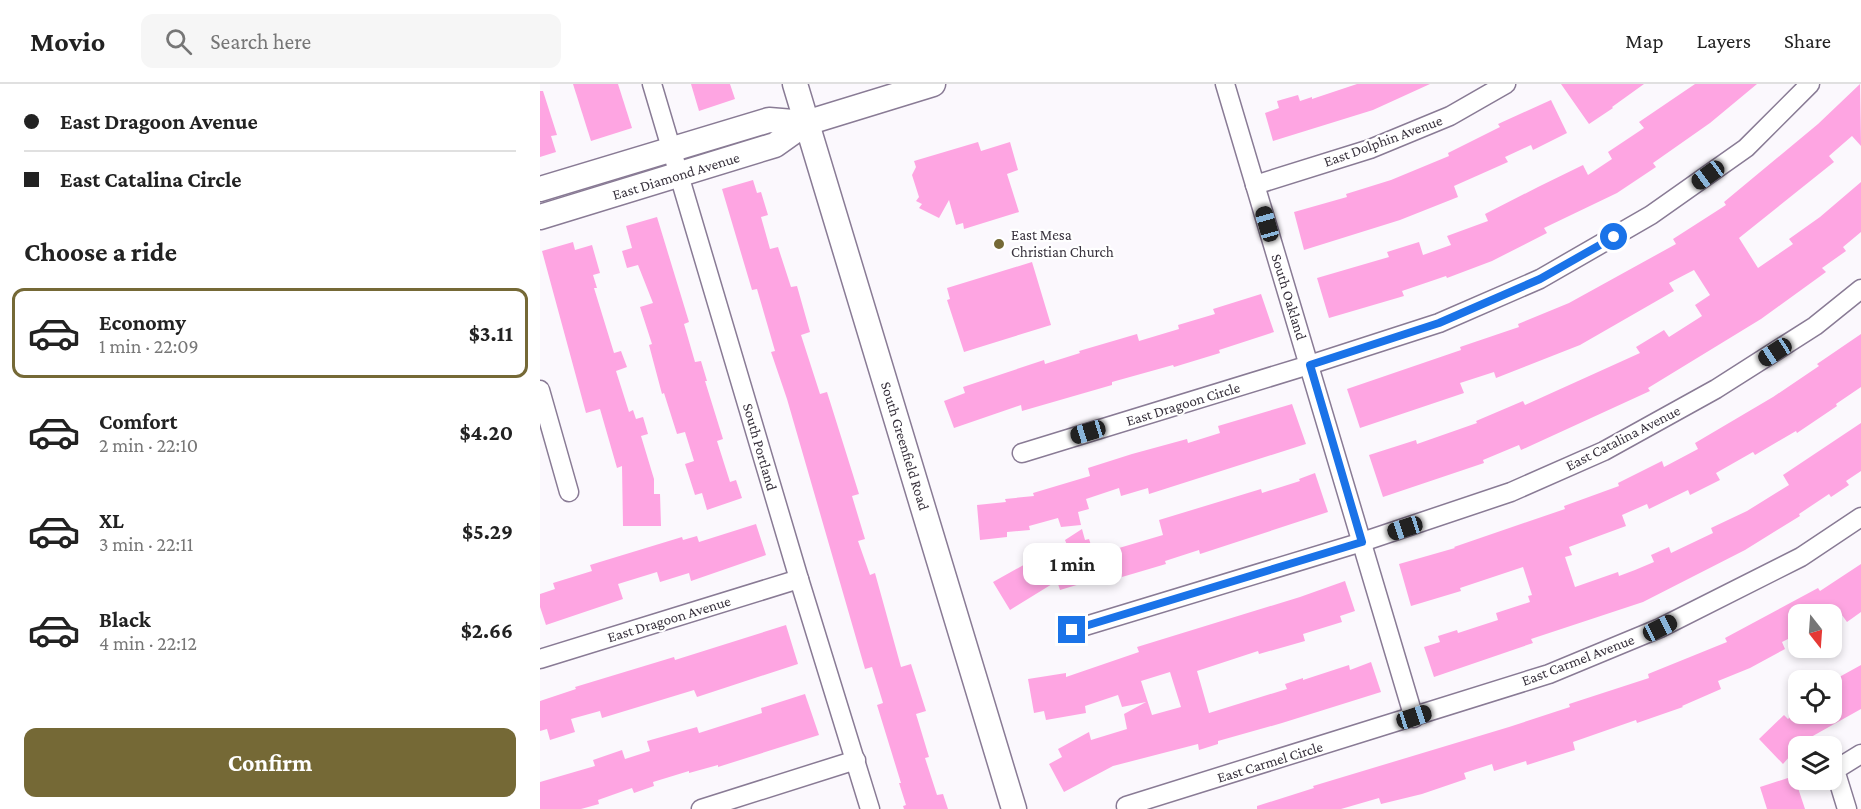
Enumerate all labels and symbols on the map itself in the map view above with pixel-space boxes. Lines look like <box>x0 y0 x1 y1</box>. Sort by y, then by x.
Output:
street label: East Dolphin Avenue <box>1322 112 1445 171</box>
street label: East Diamond Avenue <box>611 149 742 203</box>
car <box>1688 157 1728 193</box>
car <box>1253 204 1281 244</box>
route start <box>1600 223 1627 250</box>
place label: East Mesa Christian Church <box>1011 227 1114 260</box>
marker: East Mesa Christian Church <box>992 237 1006 251</box>
street label: South Oakland <box>1268 252 1310 342</box>
car <box>1755 335 1795 369</box>
street label: East Dragoon Circle <box>1124 379 1243 430</box>
street label: South Greenfield Road <box>878 380 932 512</box>
street label: South Portland <box>740 402 780 493</box>
street label: East Catalina Avenue <box>1563 402 1683 474</box>
car <box>1068 418 1108 446</box>
car <box>1385 514 1425 542</box>
callout: 1 min <box>1022 543 1122 585</box>
street label: East Dragoon Avenue <box>606 593 733 646</box>
north arrow <box>1788 604 1842 658</box>
car <box>1640 612 1680 644</box>
route end <box>1058 616 1085 643</box>
street label: East Carmel Avenue <box>1519 631 1637 689</box>
car <box>1394 703 1434 731</box>
street label: East Carmel Circle <box>1215 738 1325 786</box>

